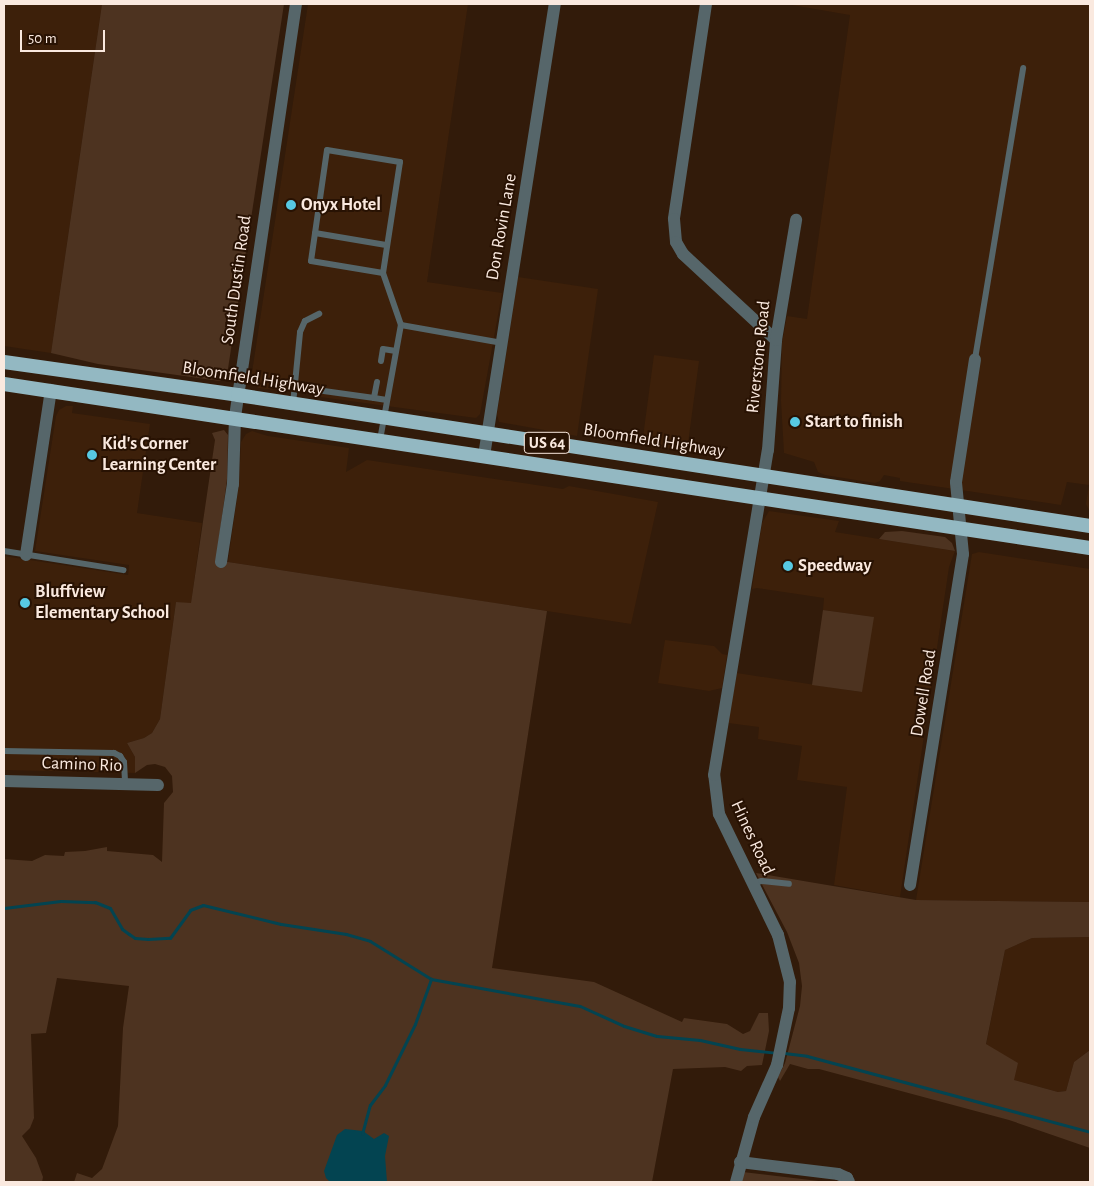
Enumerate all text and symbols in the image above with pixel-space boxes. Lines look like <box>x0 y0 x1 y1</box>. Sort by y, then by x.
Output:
scale bar <box>22 20 108 52</box>
text: 50 m <box>28 31 57 46</box>
street label: Don Rovin Lane <box>482 172 522 282</box>
place label: Onyx Hotel <box>301 194 381 216</box>
marker: Onyx Hotel <box>285 199 297 211</box>
street label: South Dustin Road <box>217 214 257 346</box>
street label: Riverstone Road <box>742 300 776 414</box>
street label: Bloomfield Highway <box>181 357 325 401</box>
place label: Start to finish <box>805 411 903 433</box>
marker: Start to finish <box>789 416 801 428</box>
street label: Bloomfield Highway <box>582 419 726 463</box>
road number: US 64 <box>523 429 571 456</box>
place label: Kid's Corner Learning Center <box>102 434 216 476</box>
marker: Kid's Corner Learning Center <box>86 449 98 461</box>
place label: Speedway <box>798 555 872 577</box>
marker: Speedway <box>782 560 794 572</box>
place label: Bluffview Elementary School <box>35 582 170 624</box>
marker: Bluffview Elementary School <box>19 597 31 609</box>
street label: Dowell Road <box>906 648 942 738</box>
street label: Camino Rio <box>41 753 123 777</box>
street label: Hines Road <box>725 797 779 879</box>

